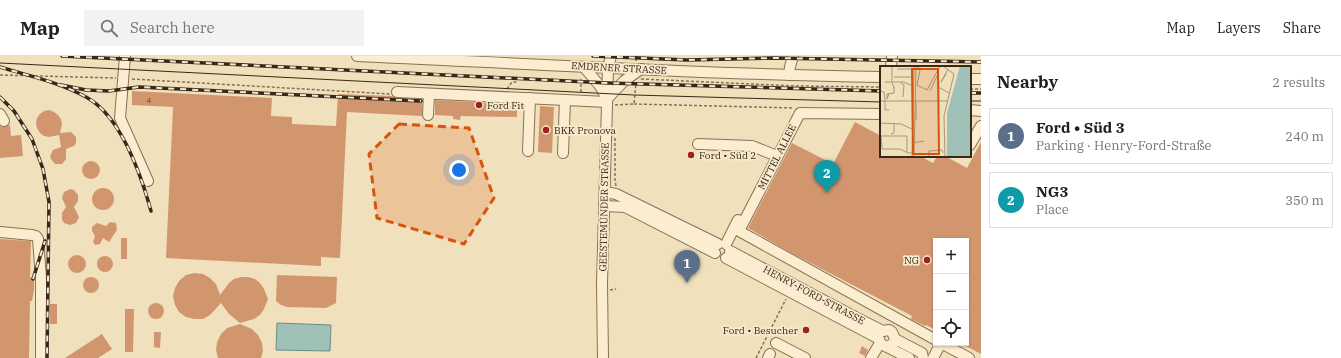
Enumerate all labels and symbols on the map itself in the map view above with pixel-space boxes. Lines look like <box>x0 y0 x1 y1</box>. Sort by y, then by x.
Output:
street label: EMDENER STRASSE <box>571 59 667 77</box>
inset map <box>880 66 971 157</box>
house number: 4 <box>147 95 152 105</box>
place label: Ford Fit <box>487 99 524 112</box>
marker: Ford Fit <box>474 100 484 110</box>
street label: MITTEL ALLEE <box>755 122 799 192</box>
place label: BKK Pronova <box>554 124 617 137</box>
marker: BKK Pronova <box>541 125 551 135</box>
street label: GEESTEMÜNDER STRASSE <box>596 142 612 272</box>
place label: Ford • Süd 2 <box>699 149 756 162</box>
marker: Ford • Süd 2 <box>686 150 696 160</box>
your location <box>449 160 469 180</box>
pin: 2 <box>814 160 840 193</box>
pin: 1 <box>674 250 700 283</box>
place label: NG <box>904 254 919 267</box>
marker: NG <box>922 255 932 265</box>
street label: HENRY-FORD-STRASSE <box>761 263 867 327</box>
place label: Ford • Besucher <box>723 324 799 337</box>
marker: Ford • Besucher <box>801 325 811 335</box>

